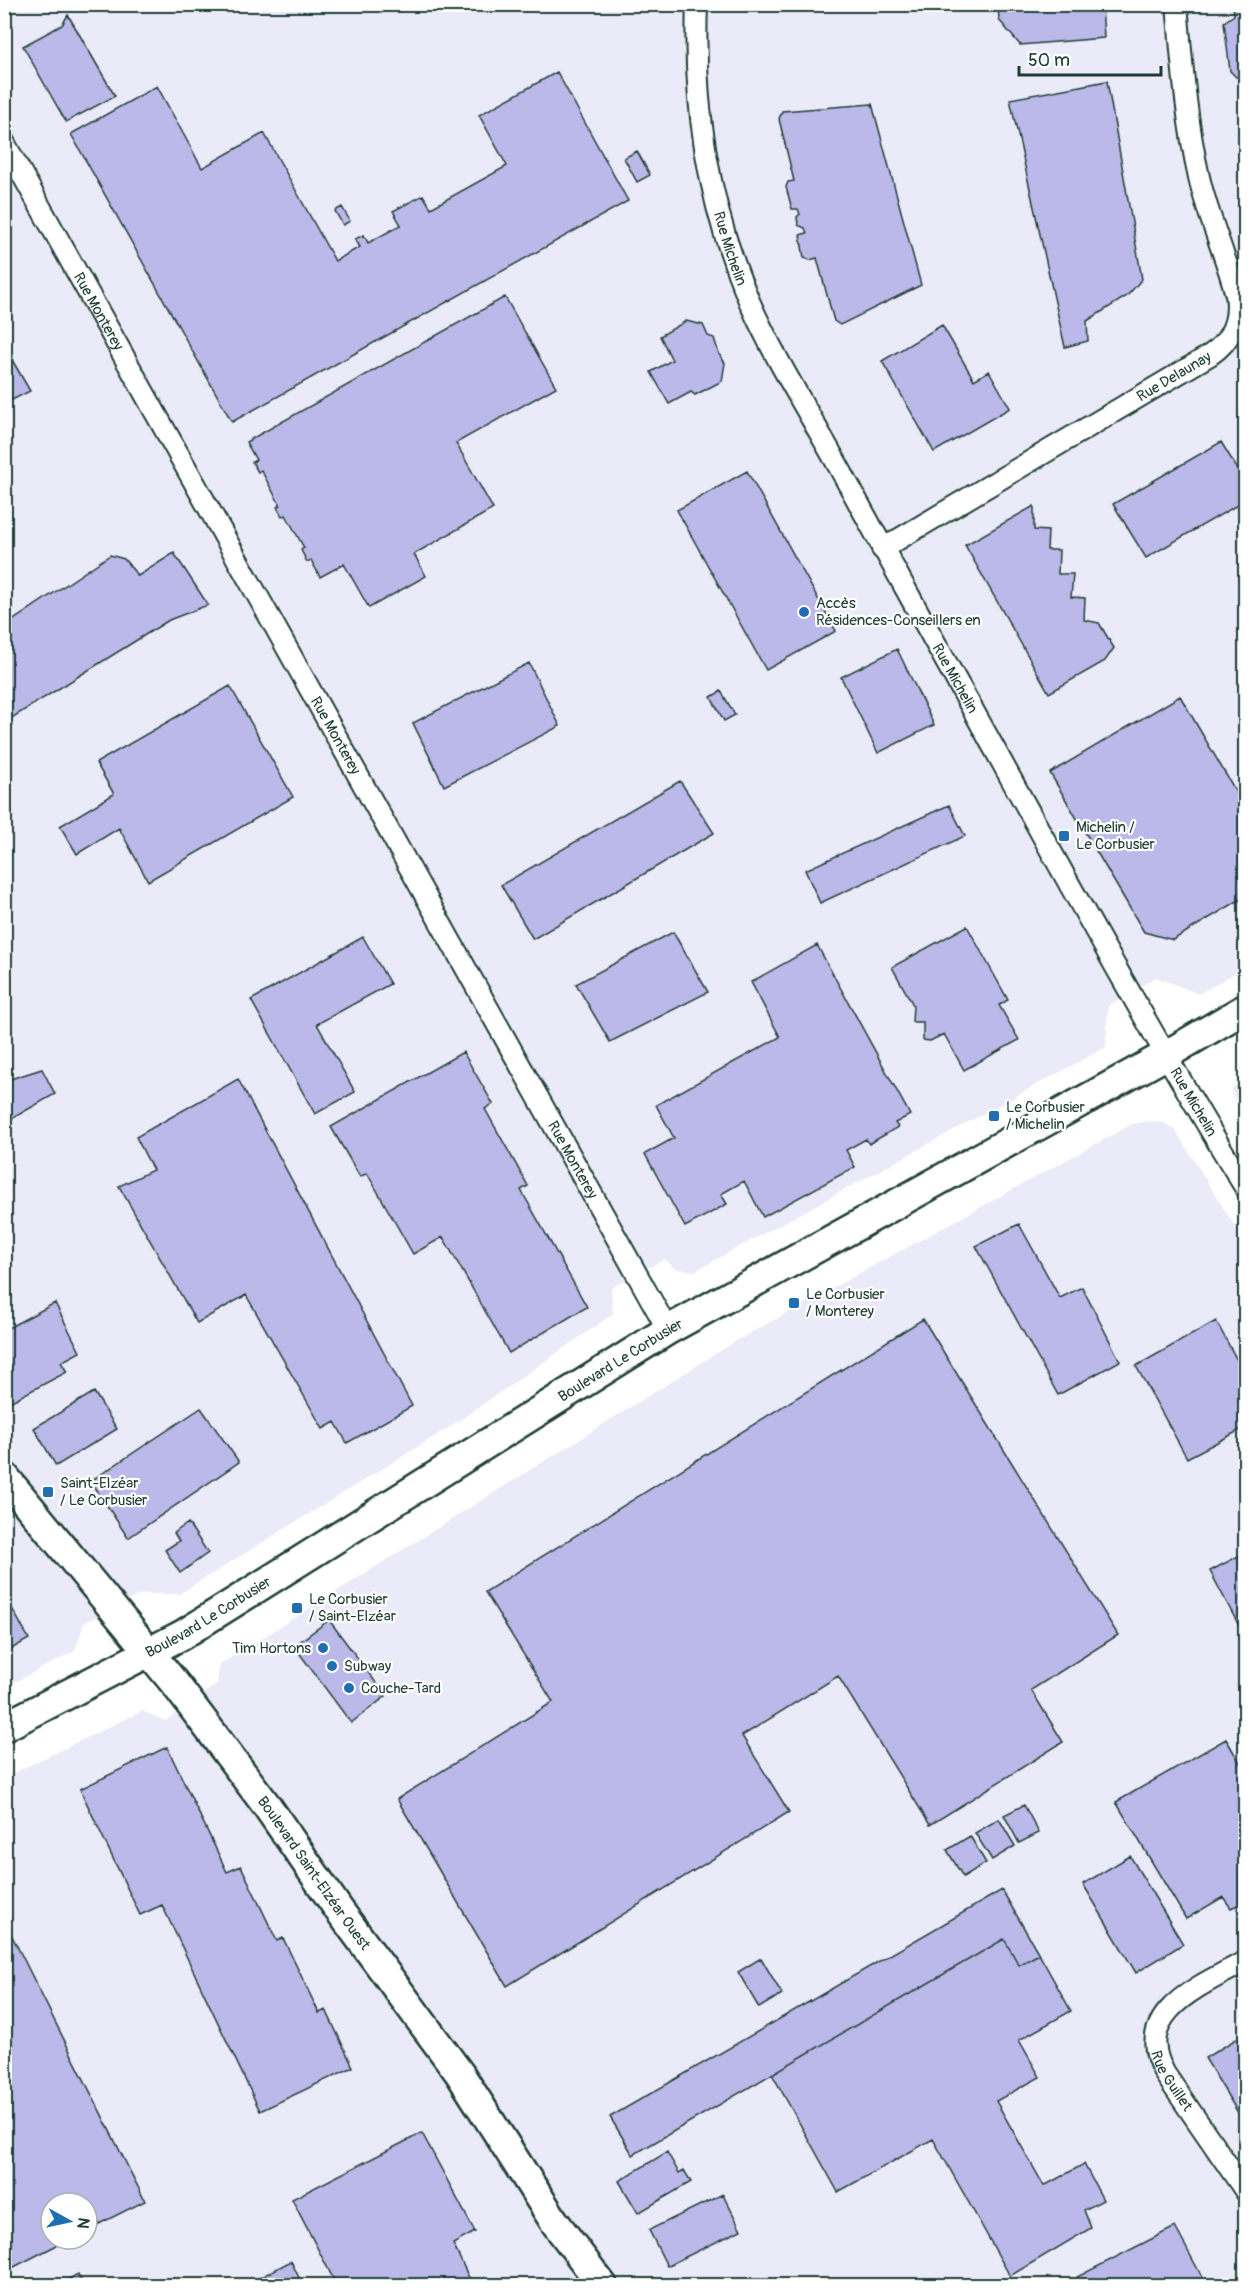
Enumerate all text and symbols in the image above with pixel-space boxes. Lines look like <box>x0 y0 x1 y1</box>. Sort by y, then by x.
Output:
scale bar <box>1019 39 1162 77</box>
text: 50 m <box>1028 49 1070 72</box>
street label: Rue Michelin <box>709 209 751 288</box>
street label: Rue Monterey <box>69 269 128 354</box>
street label: Rue Delaunay <box>1133 347 1215 406</box>
place label: Accès Résidences-Conseillers en <box>816 594 981 630</box>
marker: Accès Résidences-Conseillers en <box>797 605 811 619</box>
street label: Rue Michelin <box>928 640 982 717</box>
street label: Rue Monterey <box>306 694 365 779</box>
place label: Michelin / Le Corbusier <box>1076 818 1155 854</box>
marker: Michelin / Le Corbusier <box>1057 829 1071 843</box>
street label: Rue Michelin <box>1165 1064 1221 1140</box>
place label: Le Corbusier / Michelin <box>1006 1098 1085 1134</box>
marker: Le Corbusier / Michelin <box>987 1109 1001 1123</box>
street label: Rue Monterey <box>543 1118 602 1203</box>
place label: Le Corbusier / Monterey <box>806 1285 885 1321</box>
marker: Le Corbusier / Monterey <box>787 1296 801 1310</box>
street label: Boulevard Le Corbusier <box>555 1314 687 1406</box>
place label: Saint-Elzéar / Le Corbusier <box>60 1474 148 1510</box>
marker: Saint-Elzéar / Le Corbusier <box>41 1485 55 1499</box>
street label: Boulevard Le Corbusier <box>142 1572 275 1662</box>
place label: Le Corbusier / Saint-Elzéar <box>309 1590 397 1626</box>
marker: Le Corbusier / Saint-Elzéar <box>290 1601 304 1615</box>
place label: Tim Hortons <box>232 1639 311 1658</box>
marker: Tim Hortons <box>316 1641 330 1655</box>
place label: Subway <box>344 1657 392 1676</box>
marker: Subway <box>325 1659 339 1673</box>
place label: Couche-Tard <box>361 1679 441 1698</box>
marker: Couche-Tard <box>342 1681 356 1695</box>
street label: Boulevard Saint-Elzéar Ouest <box>253 1793 375 1955</box>
street label: Rue Guillet <box>1146 2049 1197 2116</box>
north arrow <box>39 2191 99 2251</box>
text: N <box>72 2216 94 2230</box>

